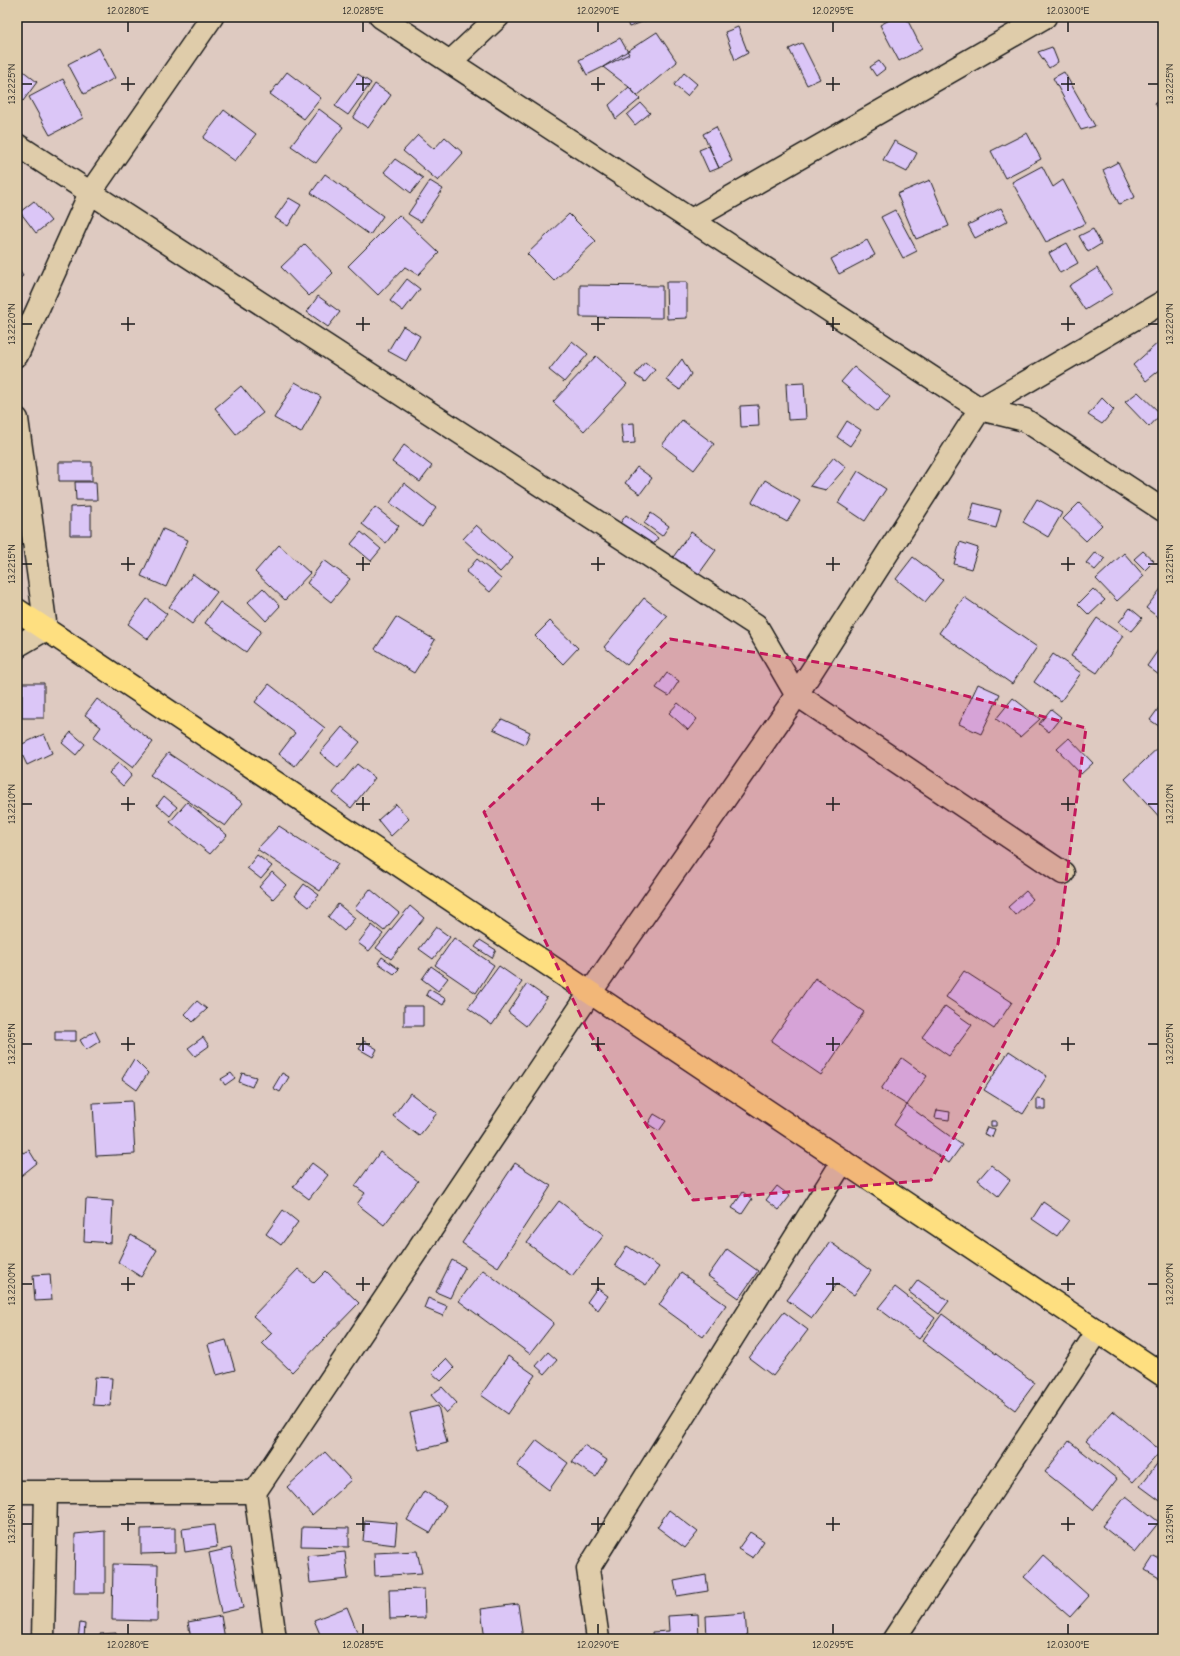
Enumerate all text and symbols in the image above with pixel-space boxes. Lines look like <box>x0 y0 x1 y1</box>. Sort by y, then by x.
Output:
text: 12.0280°E <box>107 5 149 17</box>
text: 12.0285°E <box>342 5 384 17</box>
text: 12.0290°E <box>577 5 619 17</box>
text: 12.0295°E <box>812 5 854 17</box>
text: 12.0300°E <box>1047 5 1089 17</box>
text: 13.2225°N <box>6 64 18 104</box>
text: 13.2225°N <box>1164 64 1176 104</box>
text: 13.2220°N <box>6 303 18 345</box>
text: 13.2220°N <box>1164 303 1176 345</box>
text: 13.2215°N <box>6 544 18 584</box>
text: 13.2215°N <box>1164 544 1176 584</box>
text: 13.2210°N <box>6 784 18 824</box>
text: 13.2210°N <box>1164 784 1176 824</box>
text: 13.2205°N <box>6 1023 18 1065</box>
text: 13.2205°N <box>1164 1023 1176 1065</box>
text: 13.2200°N <box>6 1263 18 1305</box>
text: 13.2200°N <box>1164 1263 1176 1305</box>
text: 13.2195°N <box>6 1504 18 1544</box>
text: 13.2195°N <box>1164 1504 1176 1544</box>
text: 12.0280°E <box>107 1639 149 1651</box>
text: 12.0285°E <box>342 1639 384 1651</box>
text: 12.0290°E <box>577 1639 619 1651</box>
text: 12.0295°E <box>812 1639 854 1651</box>
text: 12.0300°E <box>1047 1639 1089 1651</box>

